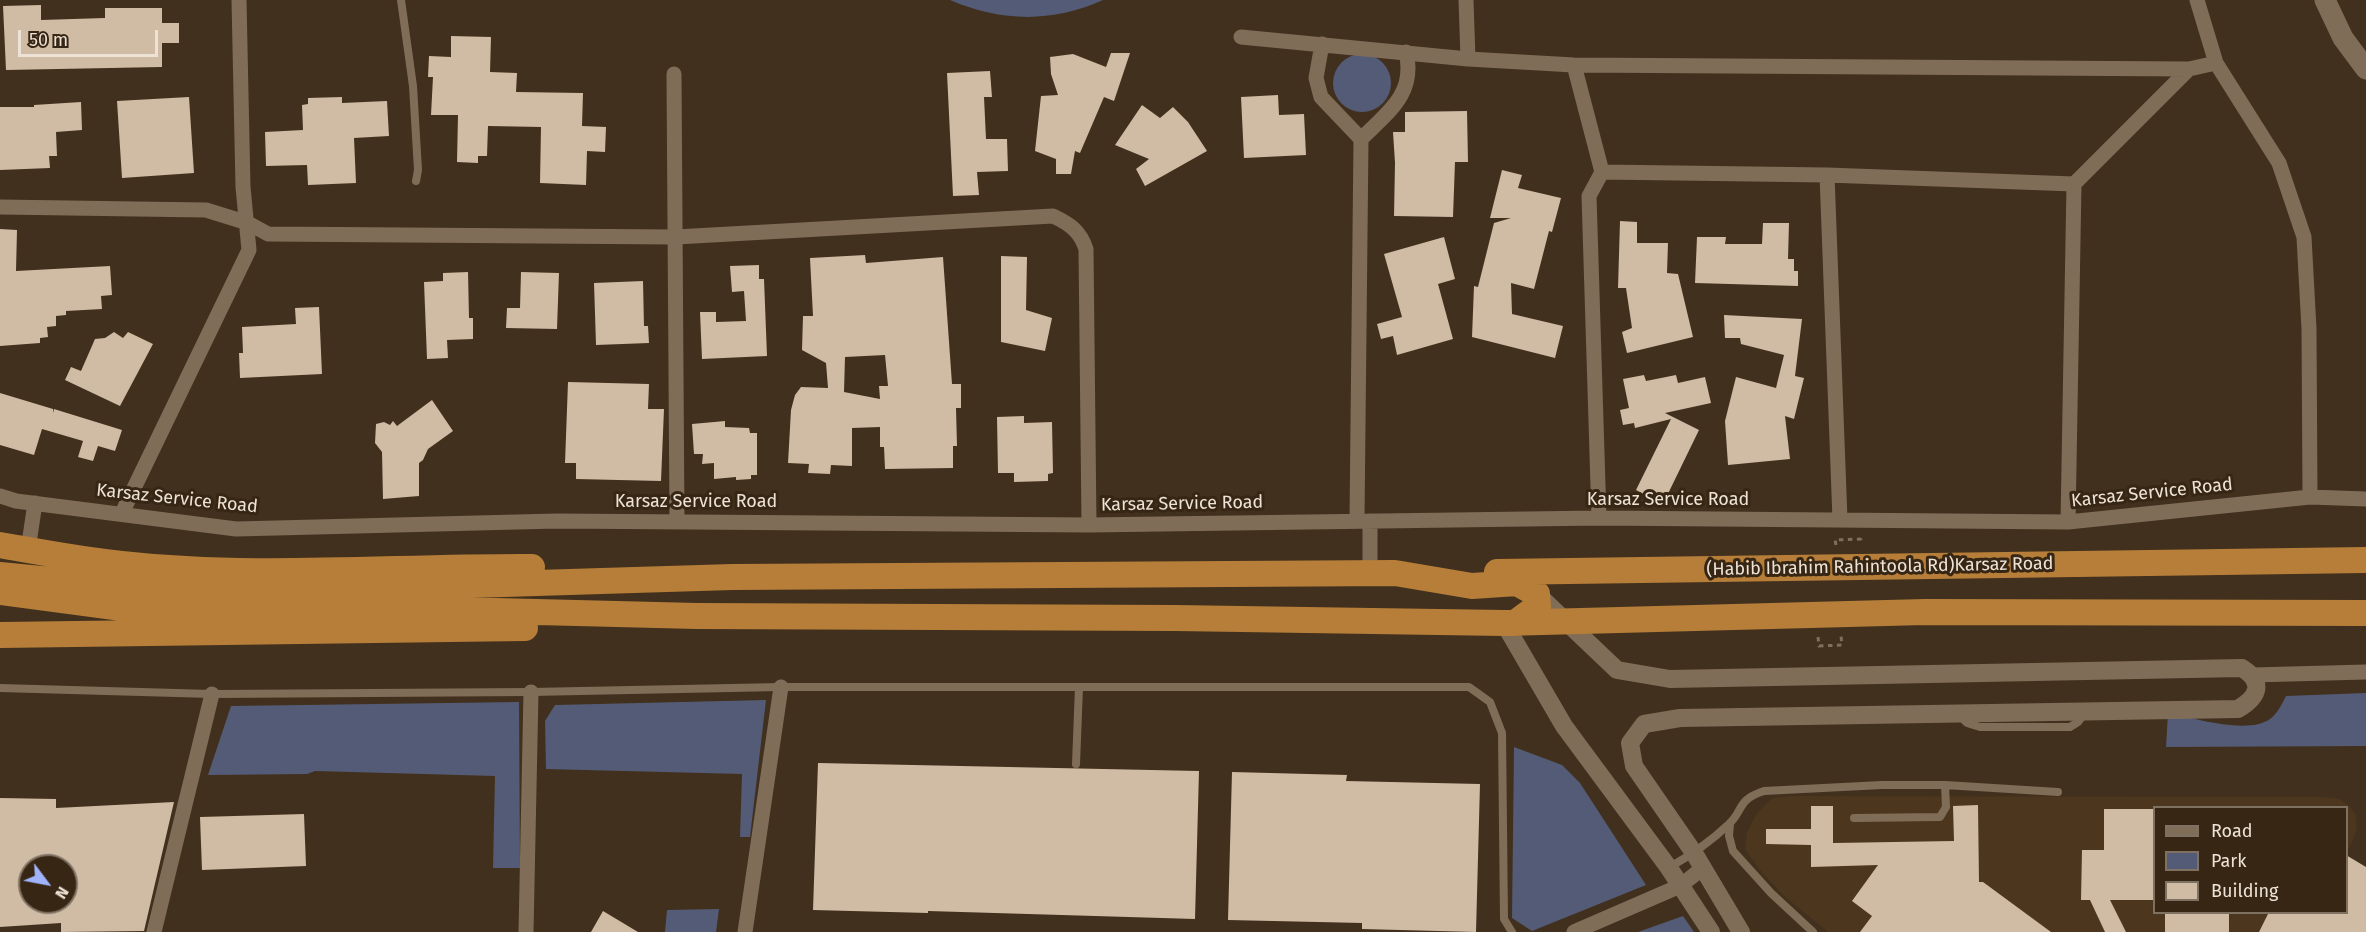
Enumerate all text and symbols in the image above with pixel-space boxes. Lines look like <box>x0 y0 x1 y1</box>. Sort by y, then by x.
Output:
scale bar <box>21 18 160 56</box>
text: 50 m <box>29 29 68 51</box>
street label: Karsaz Service Road <box>2070 474 2234 512</box>
street label: Karsaz Service Road <box>95 480 259 518</box>
street label: Karsaz Service Road <box>1587 489 1749 511</box>
street label: Karsaz Service Road <box>615 491 777 513</box>
street label: Karsaz Service Road <box>1101 492 1263 516</box>
street label: (Habib Ibrahim Rahintoola Rd)Karsaz Road <box>1706 553 2054 581</box>
legend <box>2153 806 2348 914</box>
text: Road <box>2211 820 2253 842</box>
text: Park <box>2211 850 2246 872</box>
north arrow <box>18 854 78 914</box>
text: Building <box>2211 880 2278 902</box>
text: N <box>51 883 73 902</box>

